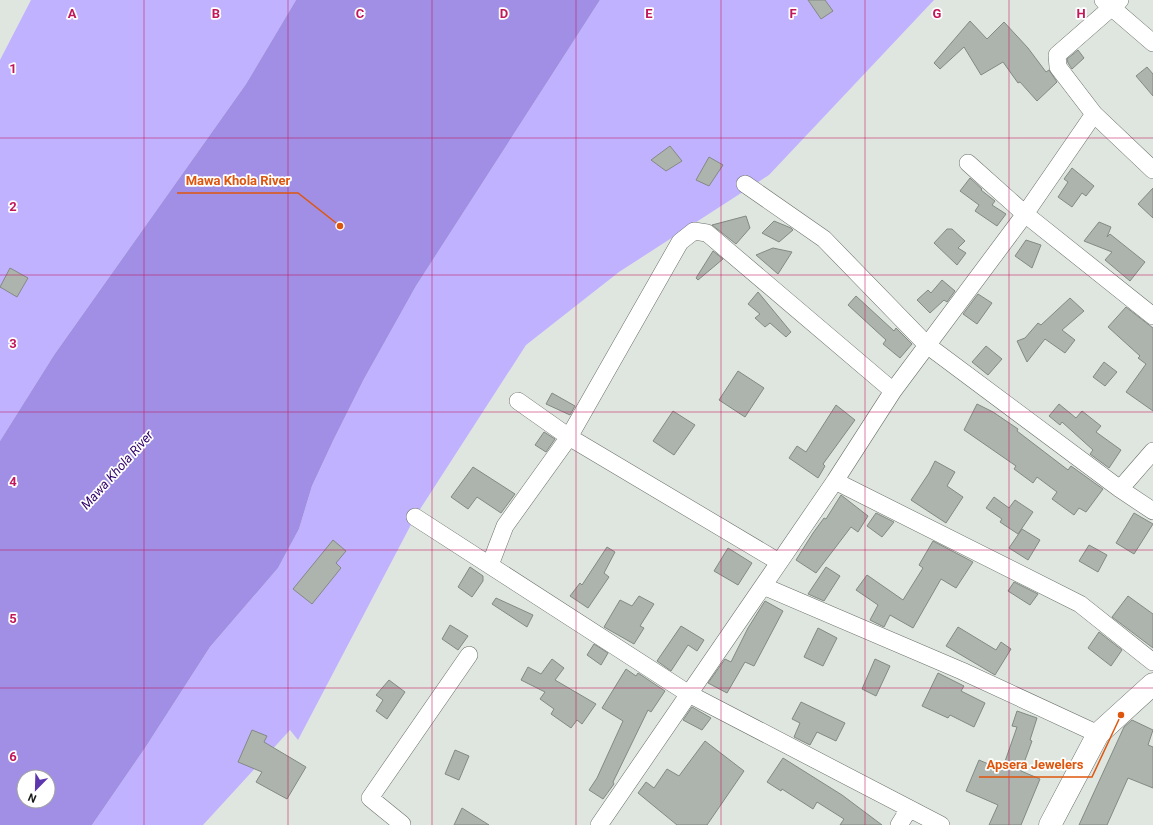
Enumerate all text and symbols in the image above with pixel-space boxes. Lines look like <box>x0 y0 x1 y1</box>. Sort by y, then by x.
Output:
text: A <box>68 6 77 21</box>
text: B <box>212 6 220 21</box>
text: C <box>356 6 365 21</box>
text: D <box>500 6 508 21</box>
text: E <box>645 6 653 21</box>
text: F <box>789 6 797 21</box>
text: G <box>933 6 942 21</box>
text: H <box>1076 6 1086 21</box>
text: 1 <box>9 61 17 76</box>
callout: Mawa Khola River <box>177 168 298 193</box>
text: Mawa Khola River <box>186 173 291 188</box>
text: 2 <box>9 199 17 214</box>
text: 3 <box>9 336 17 351</box>
water label: Mawa Khola River <box>78 427 157 512</box>
text: 4 <box>9 474 17 489</box>
text: 5 <box>9 611 17 626</box>
text: 6 <box>9 749 17 764</box>
callout: Apsera Jewelers <box>979 752 1092 777</box>
text: Apsera Jewelers <box>986 757 1084 772</box>
north arrow <box>16 769 56 809</box>
text: N <box>26 790 38 805</box>

